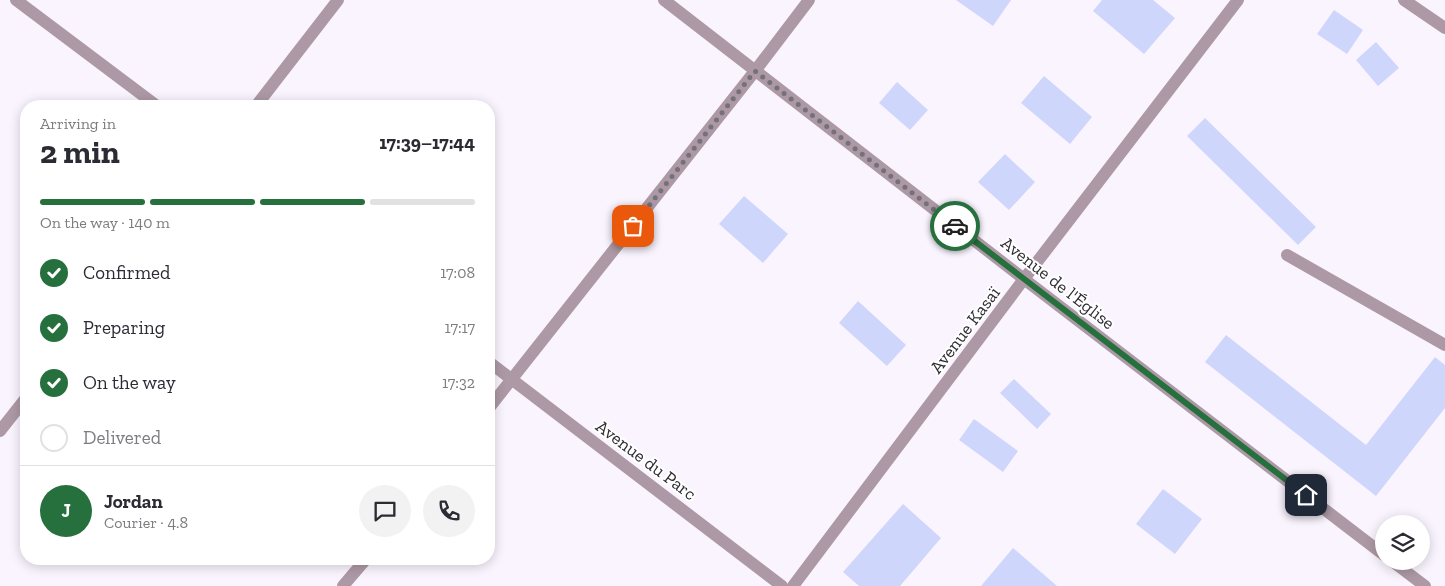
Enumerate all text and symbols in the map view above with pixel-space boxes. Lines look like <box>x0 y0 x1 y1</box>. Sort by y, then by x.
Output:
text: Arriving in <box>40 114 116 133</box>
text: 17:39–17:44 <box>379 131 475 154</box>
text: 2 min <box>40 133 120 171</box>
courier <box>930 201 980 251</box>
pin <box>612 205 654 247</box>
icon: bag <box>619 212 647 240</box>
icon: car <box>941 212 969 240</box>
text: On the way · 140 m <box>40 213 170 232</box>
street label: Avenue de l'Église <box>997 232 1119 334</box>
icon: check <box>40 259 68 287</box>
text: Confirmed <box>83 261 170 284</box>
text: 17:08 <box>440 263 475 282</box>
street label: Avenue Kasaï <box>925 282 1005 378</box>
icon: check <box>40 314 68 342</box>
text: Preparing <box>83 316 165 339</box>
text: 17:17 <box>445 318 475 337</box>
icon: check <box>40 369 68 397</box>
text: On the way <box>83 371 176 394</box>
text: 17:32 <box>442 373 475 392</box>
street label: Avenue du Parc <box>591 415 701 505</box>
text: Delivered <box>83 426 161 449</box>
pin <box>1285 474 1327 516</box>
icon: home <box>1292 481 1320 509</box>
button: chat <box>359 485 411 537</box>
button: phone <box>423 485 475 537</box>
text: Jordan <box>104 490 163 513</box>
text: J <box>61 499 71 522</box>
text: Courier · 4.8 <box>104 513 188 532</box>
map controls <box>1375 515 1430 570</box>
button: layers <box>1375 515 1430 570</box>

